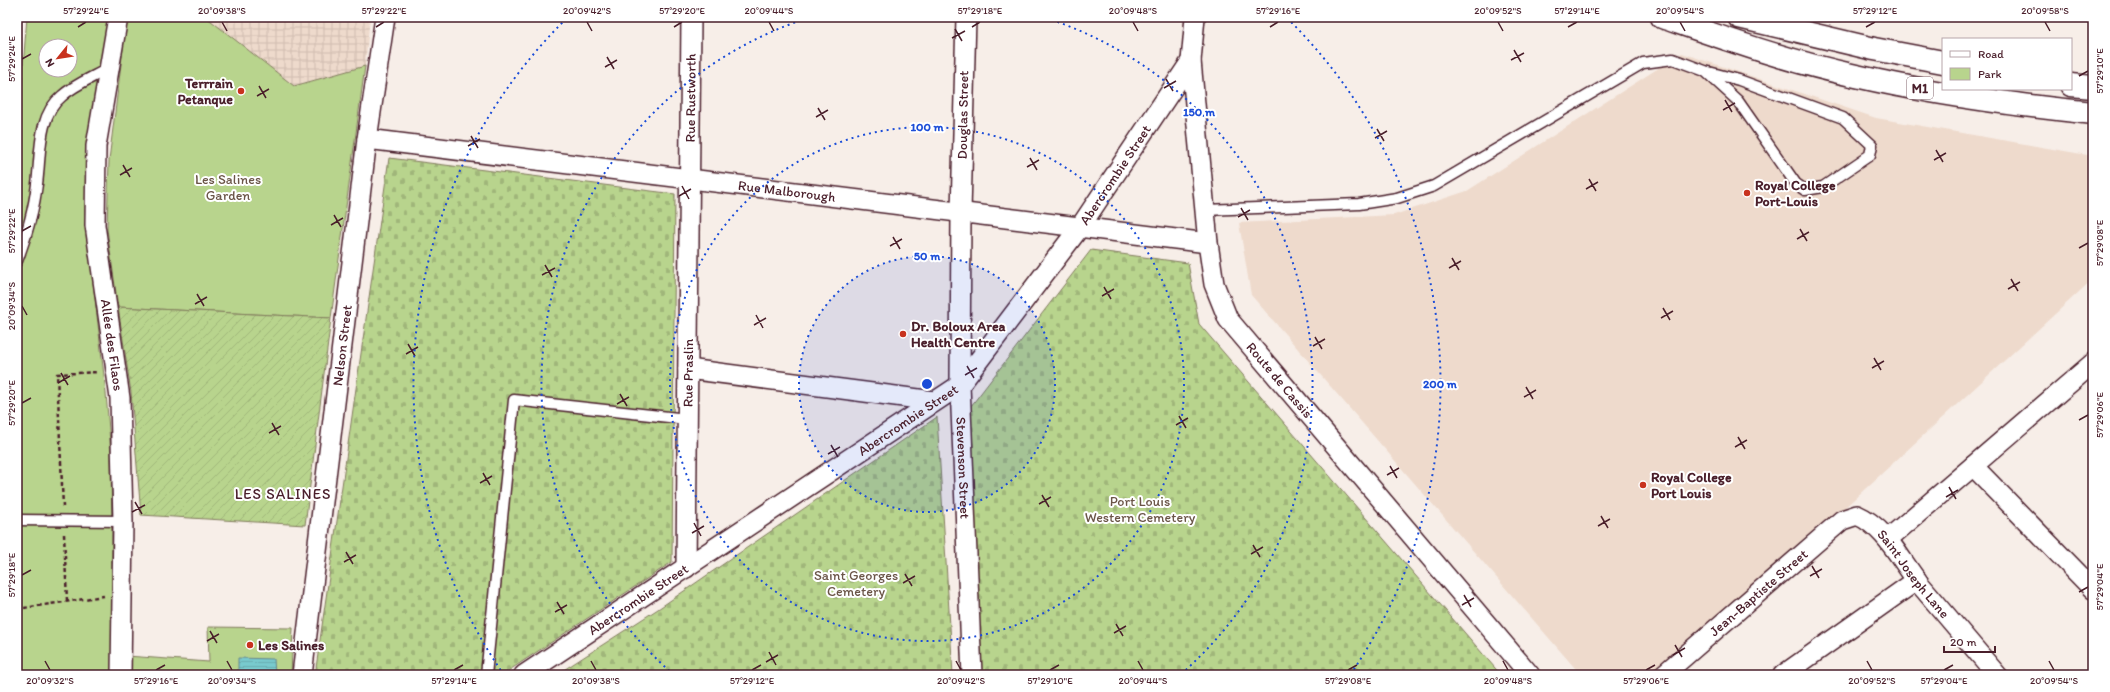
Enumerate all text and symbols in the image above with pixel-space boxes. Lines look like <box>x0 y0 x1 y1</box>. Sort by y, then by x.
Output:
text: 57°29'24"E <box>63 4 109 17</box>
text: 20°09'38"S <box>198 4 246 17</box>
text: 57°29'22"E <box>361 4 407 17</box>
text: 20°09'42"S <box>563 4 611 17</box>
text: 57°29'20"E <box>659 4 706 17</box>
text: 20°09'44"S <box>745 4 794 17</box>
text: 57°29'18"E <box>958 4 1003 17</box>
text: 20°09'48"S <box>1109 4 1158 17</box>
text: 57°29'16"E <box>1256 4 1301 17</box>
text: 20°09'52"S <box>1474 4 1522 17</box>
text: 57°29'14"E <box>1554 4 1600 17</box>
text: 20°09'54"S <box>1656 4 1704 17</box>
text: 57°29'12"E <box>1853 4 1898 17</box>
text: 20°09'58"S <box>2021 4 2069 17</box>
text: 57°29'24"E <box>5 36 18 82</box>
north arrow <box>38 38 78 78</box>
legend <box>1942 38 2072 90</box>
text: Road <box>1978 47 2004 61</box>
text: 57°29'10"E <box>2093 48 2106 94</box>
street label: Rue Rustworth <box>681 53 699 143</box>
text: N <box>42 56 57 69</box>
text: Park <box>1978 67 2002 81</box>
street label: Douglas Street <box>954 70 972 160</box>
place label: Terrrain Petanque <box>178 75 233 108</box>
road number: M1 <box>1907 77 1933 99</box>
marker: Terrrain Petanque <box>236 86 246 96</box>
text: 150 m <box>1183 105 1216 119</box>
text: 100 m <box>910 120 944 134</box>
street label: Abercrombie Street <box>1076 121 1154 228</box>
park label: Les Salines Garden <box>195 171 261 204</box>
street label: Rue Malborough <box>737 176 836 205</box>
place label: Royal College Port-Louis <box>1755 177 1836 210</box>
marker: Royal College Port-Louis <box>1742 188 1752 198</box>
text: 57°29'22"E <box>5 208 18 254</box>
text: 57°29'08"E <box>2093 219 2106 266</box>
text: 50 m <box>914 249 941 263</box>
text: 20°09'34"S <box>5 281 18 330</box>
street label: Allée des Filaos <box>97 298 127 392</box>
street label: Nelson Street <box>329 304 355 387</box>
place label: Dr. Boloux Area Health Centre <box>911 318 1006 351</box>
marker: Dr. Boloux Area Health Centre <box>898 329 908 339</box>
street label: Rue Praslin <box>679 339 697 407</box>
street label: Route de Cassis <box>1243 339 1317 421</box>
centre of rings <box>920 377 934 391</box>
text: 200 m <box>1423 377 1458 391</box>
text: 57°29'20"E <box>5 379 18 426</box>
street label: Abercrombie Street <box>855 380 961 459</box>
text: 57°29'06"E <box>2093 391 2106 438</box>
street label: Stevenson Street <box>953 416 974 519</box>
place label: Royal College Port Louis <box>1651 469 1732 502</box>
marker: Royal College Port Louis <box>1638 480 1648 490</box>
district label: LES SALINES <box>235 485 331 503</box>
park label: Port Louis Western Cemetery <box>1085 493 1196 526</box>
street label: Saint Joseph Lane <box>1874 526 1953 622</box>
street label: Jean-Baptiste Street <box>1706 545 1811 640</box>
text: 57°29'18"E <box>5 552 18 597</box>
street label: Abercrombie Street <box>585 560 691 638</box>
text: 57°29'04"E <box>2093 563 2106 610</box>
park label: Saint Georges Cemetery <box>814 567 898 600</box>
scale bar <box>1944 628 1995 654</box>
text: 20 m <box>1950 635 1977 649</box>
place label: Les Salines <box>258 637 324 654</box>
marker: Les Salines <box>245 640 255 650</box>
text: 20°09'32"S <box>26 674 74 687</box>
text: 57°29'16"E <box>134 674 179 687</box>
text: 20°09'34"S <box>208 674 257 687</box>
text: 57°29'14"E <box>431 674 477 687</box>
text: 20°09'38"S <box>572 674 620 687</box>
text: 57°29'12"E <box>730 674 775 687</box>
text: 20°09'42"S <box>937 674 985 687</box>
text: 57°29'10"E <box>1027 674 1073 687</box>
text: 20°09'44"S <box>1119 674 1168 687</box>
text: 57°29'08"E <box>1325 674 1372 687</box>
text: 20°09'48"S <box>1484 674 1533 687</box>
text: 57°29'06"E <box>1623 674 1670 687</box>
text: 20°09'52"S <box>1848 674 1896 687</box>
text: 57°29'04"E <box>1921 674 1968 687</box>
text: 20°09'54"S <box>2030 674 2078 687</box>

